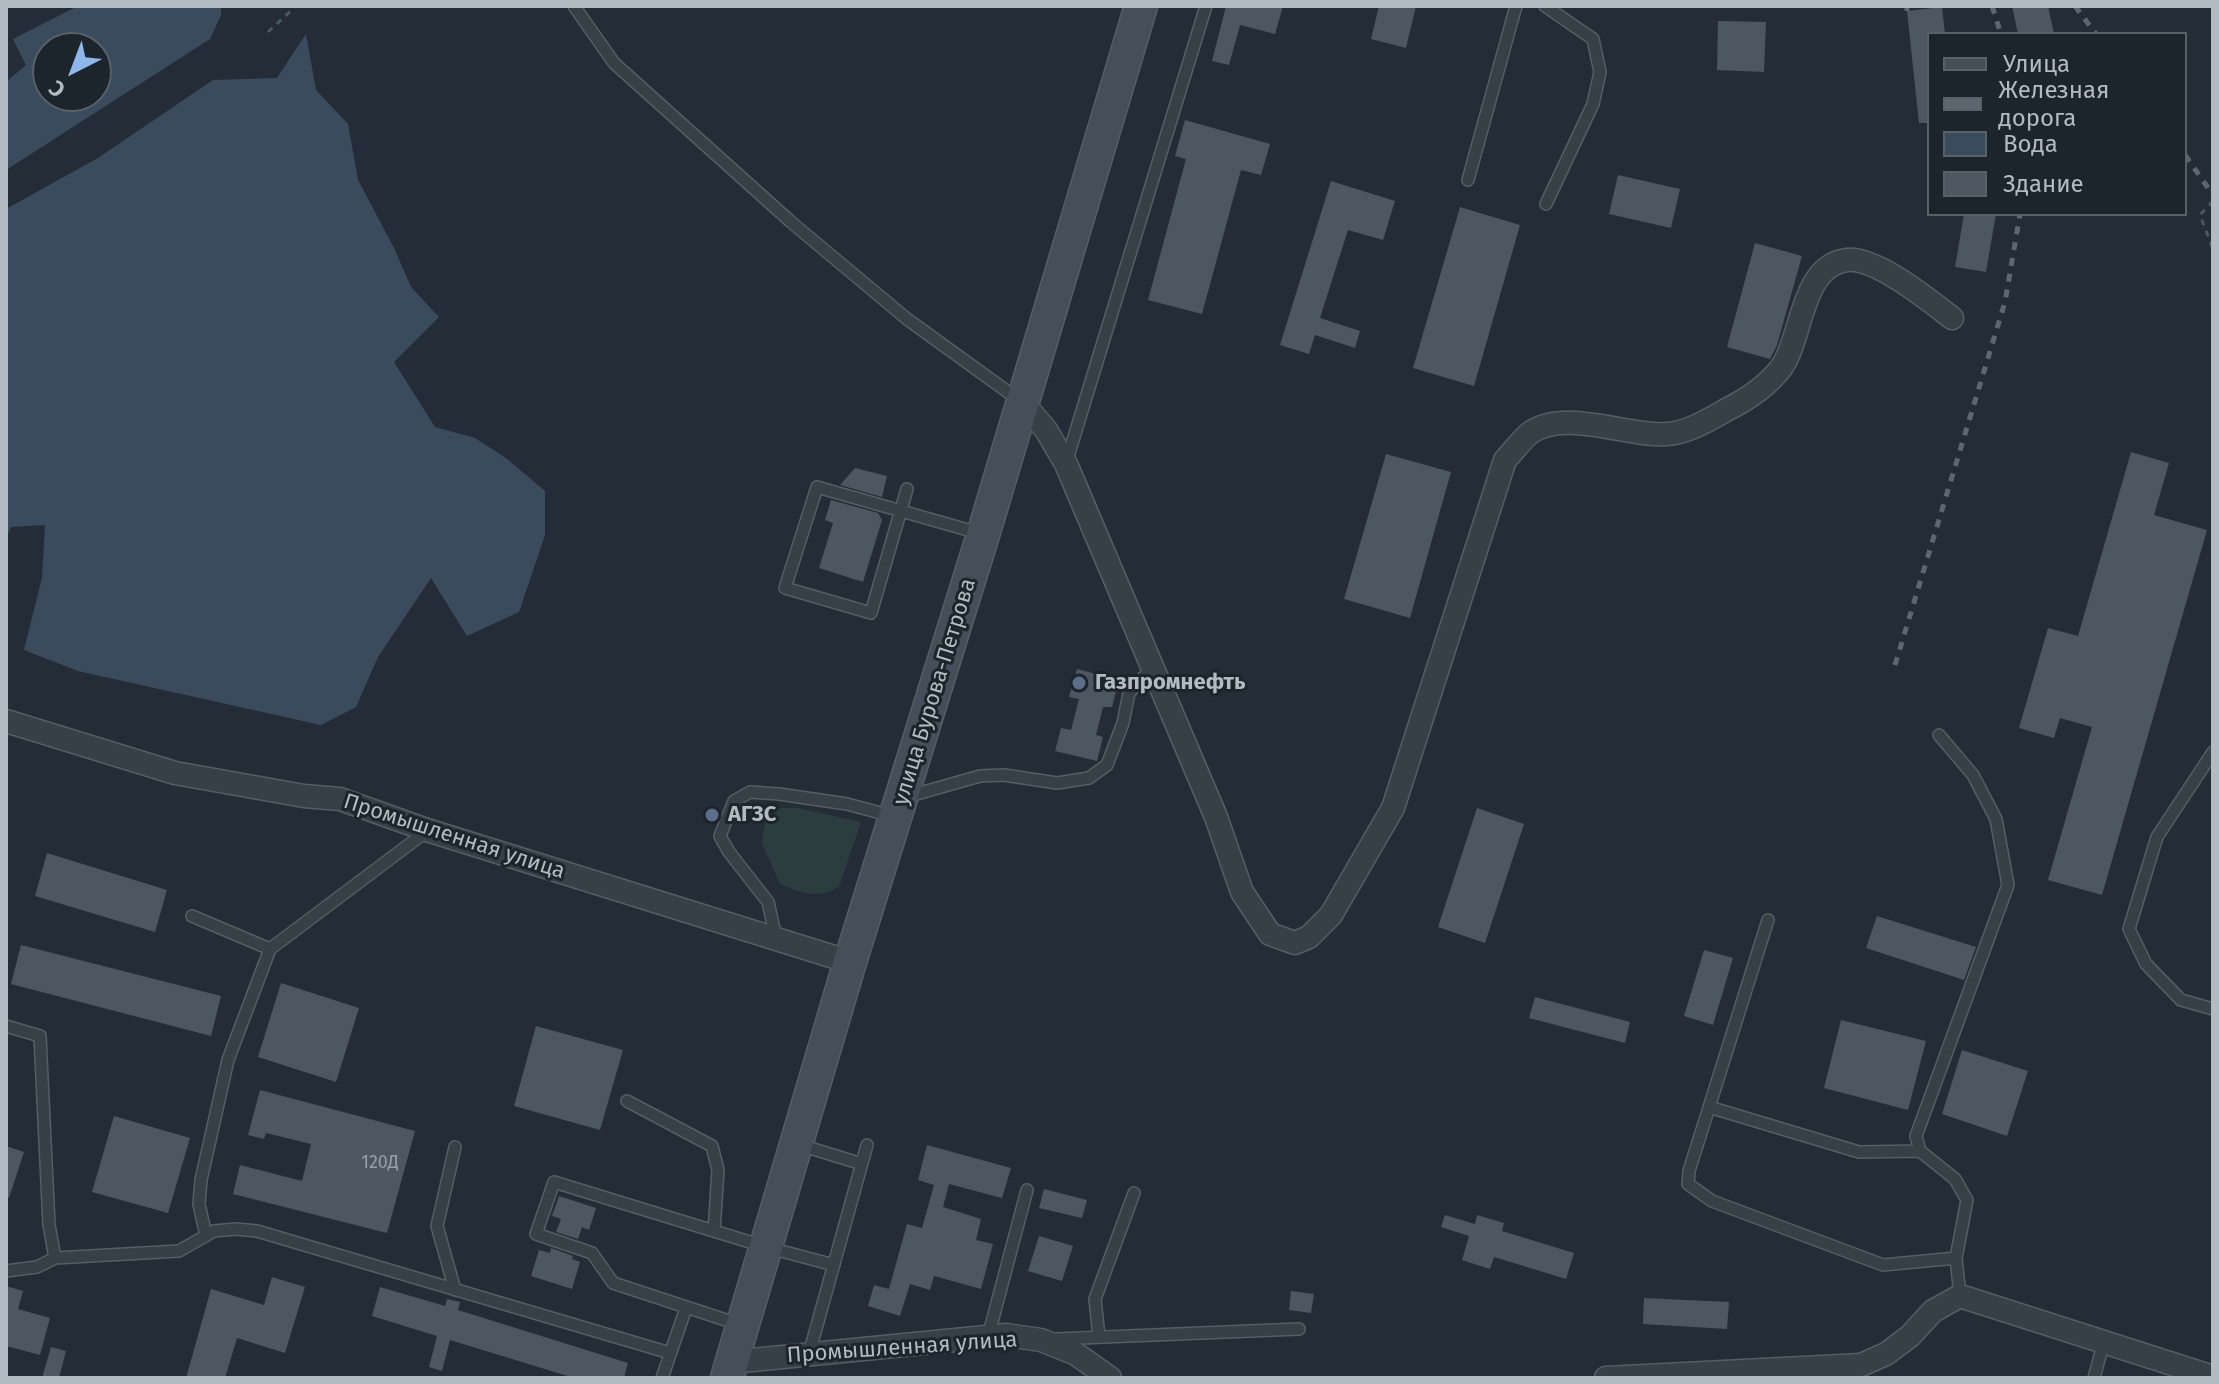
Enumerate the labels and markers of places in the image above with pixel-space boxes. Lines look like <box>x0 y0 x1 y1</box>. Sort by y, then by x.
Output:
place label: Газпромнефть <box>1095 670 1245 696</box>
marker: Газпромнефть <box>1070 674 1088 692</box>
place label: АГЗС <box>728 802 776 828</box>
marker: АГЗС <box>703 806 721 824</box>

